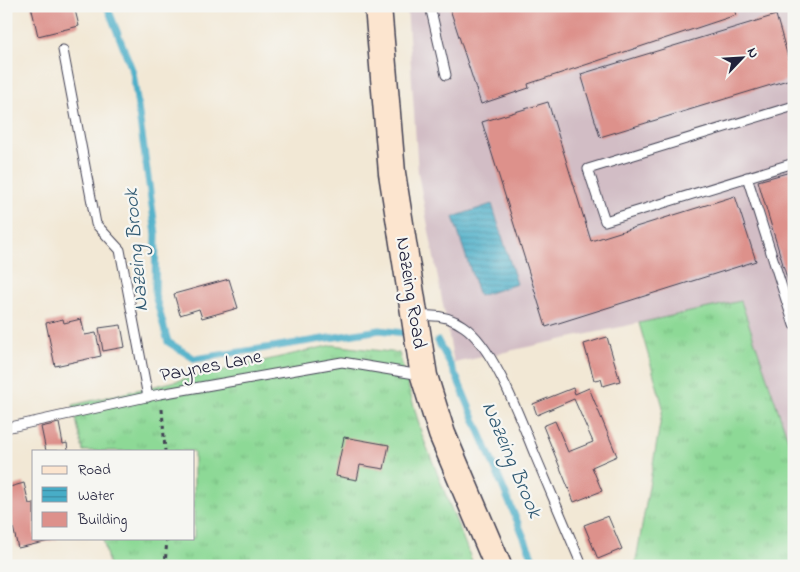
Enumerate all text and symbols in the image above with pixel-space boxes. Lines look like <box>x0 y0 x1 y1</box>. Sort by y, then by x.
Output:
north arrow <box>718 32 768 82</box>
text: N <box>741 44 764 62</box>
water label: Nazeing Brook <box>117 186 158 313</box>
street label: Nazeing Road <box>386 235 433 351</box>
street label: Paynes Lane <box>158 343 265 391</box>
water label: Nazeing Brook <box>472 397 549 524</box>
legend <box>32 450 195 540</box>
text: Road <box>78 459 111 481</box>
text: Water <box>78 485 114 507</box>
text: Building <box>77 509 127 532</box>

